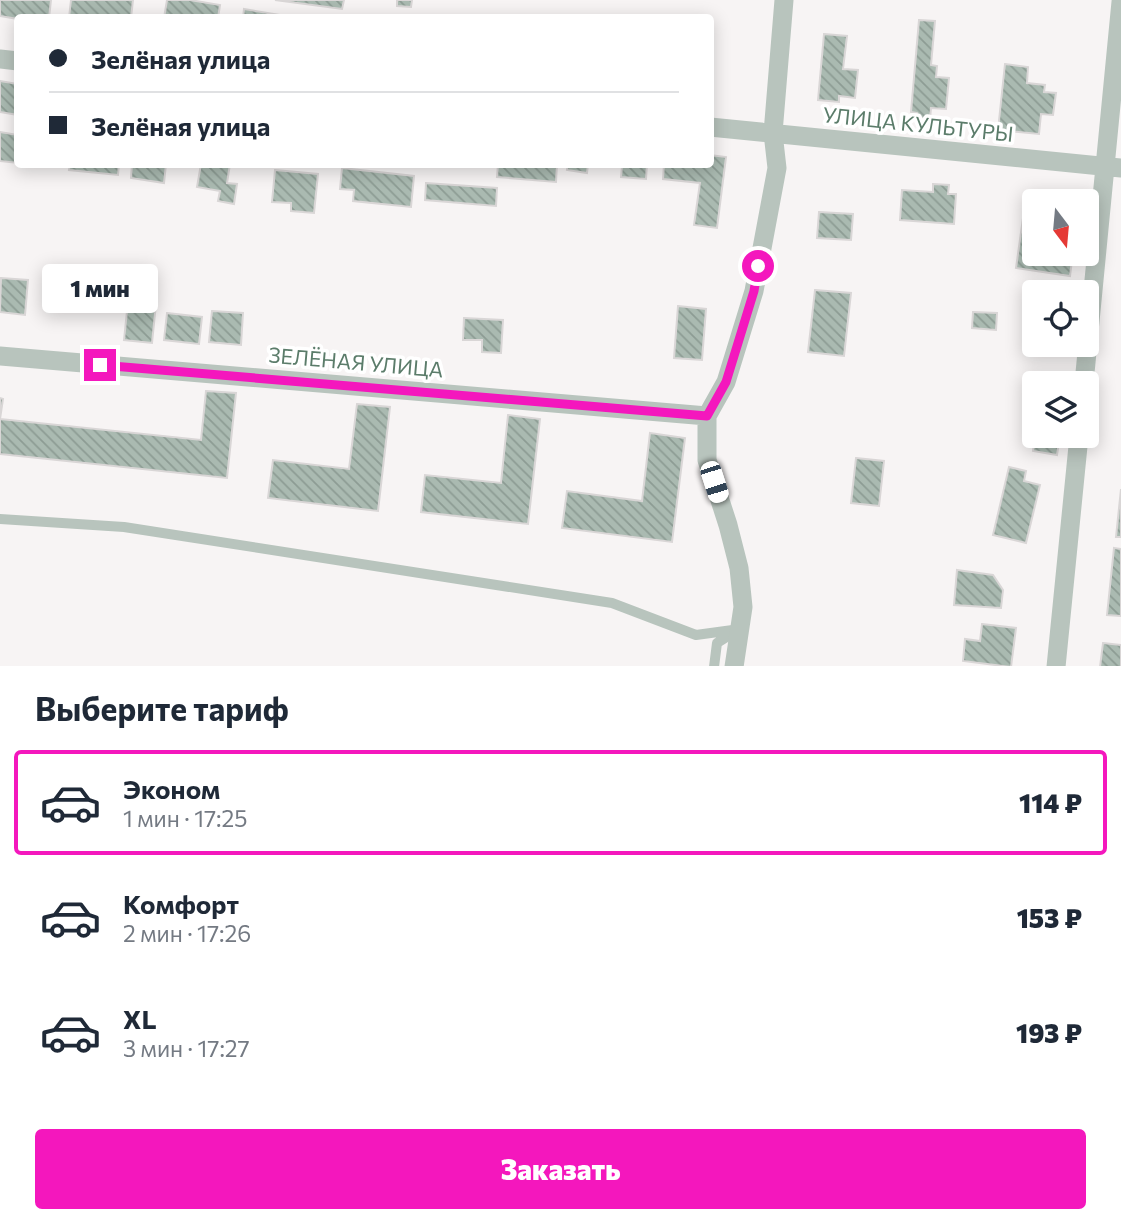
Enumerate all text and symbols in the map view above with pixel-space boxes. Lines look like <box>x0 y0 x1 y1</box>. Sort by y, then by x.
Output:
text: Зелёная улица <box>91 43 270 74</box>
street label: УЛИЦА КУЛЬТУРЫ <box>821 101 1015 146</box>
text: Зелёная улица <box>91 110 270 141</box>
north arrow <box>1022 189 1099 266</box>
map controls <box>1022 189 1099 448</box>
route start <box>742 250 774 282</box>
callout: 1 мин <box>42 264 158 312</box>
text: 1 мин <box>70 274 130 302</box>
button: locate <box>1022 280 1099 357</box>
street label: ЗЕЛЁНАЯ УЛИЦА <box>268 341 445 382</box>
route end <box>84 349 116 381</box>
button: layers <box>1022 371 1099 448</box>
car <box>698 459 731 505</box>
text: Выберите тариф <box>35 688 289 728</box>
icon: car <box>39 771 102 834</box>
text: Эконом <box>123 773 220 804</box>
text: 114 ₽ <box>1019 787 1082 818</box>
text: 1 мин · 17:25 <box>123 804 248 832</box>
icon: car <box>39 886 102 949</box>
text: Комфорт <box>123 888 239 919</box>
text: 153 ₽ <box>1017 902 1082 933</box>
text: 2 мин · 17:26 <box>123 919 251 947</box>
icon: car <box>39 1001 102 1064</box>
text: XL <box>123 1003 157 1034</box>
text: 193 ₽ <box>1016 1017 1082 1048</box>
text: 3 мин · 17:27 <box>123 1034 250 1062</box>
button: Заказать <box>35 1129 1086 1209</box>

